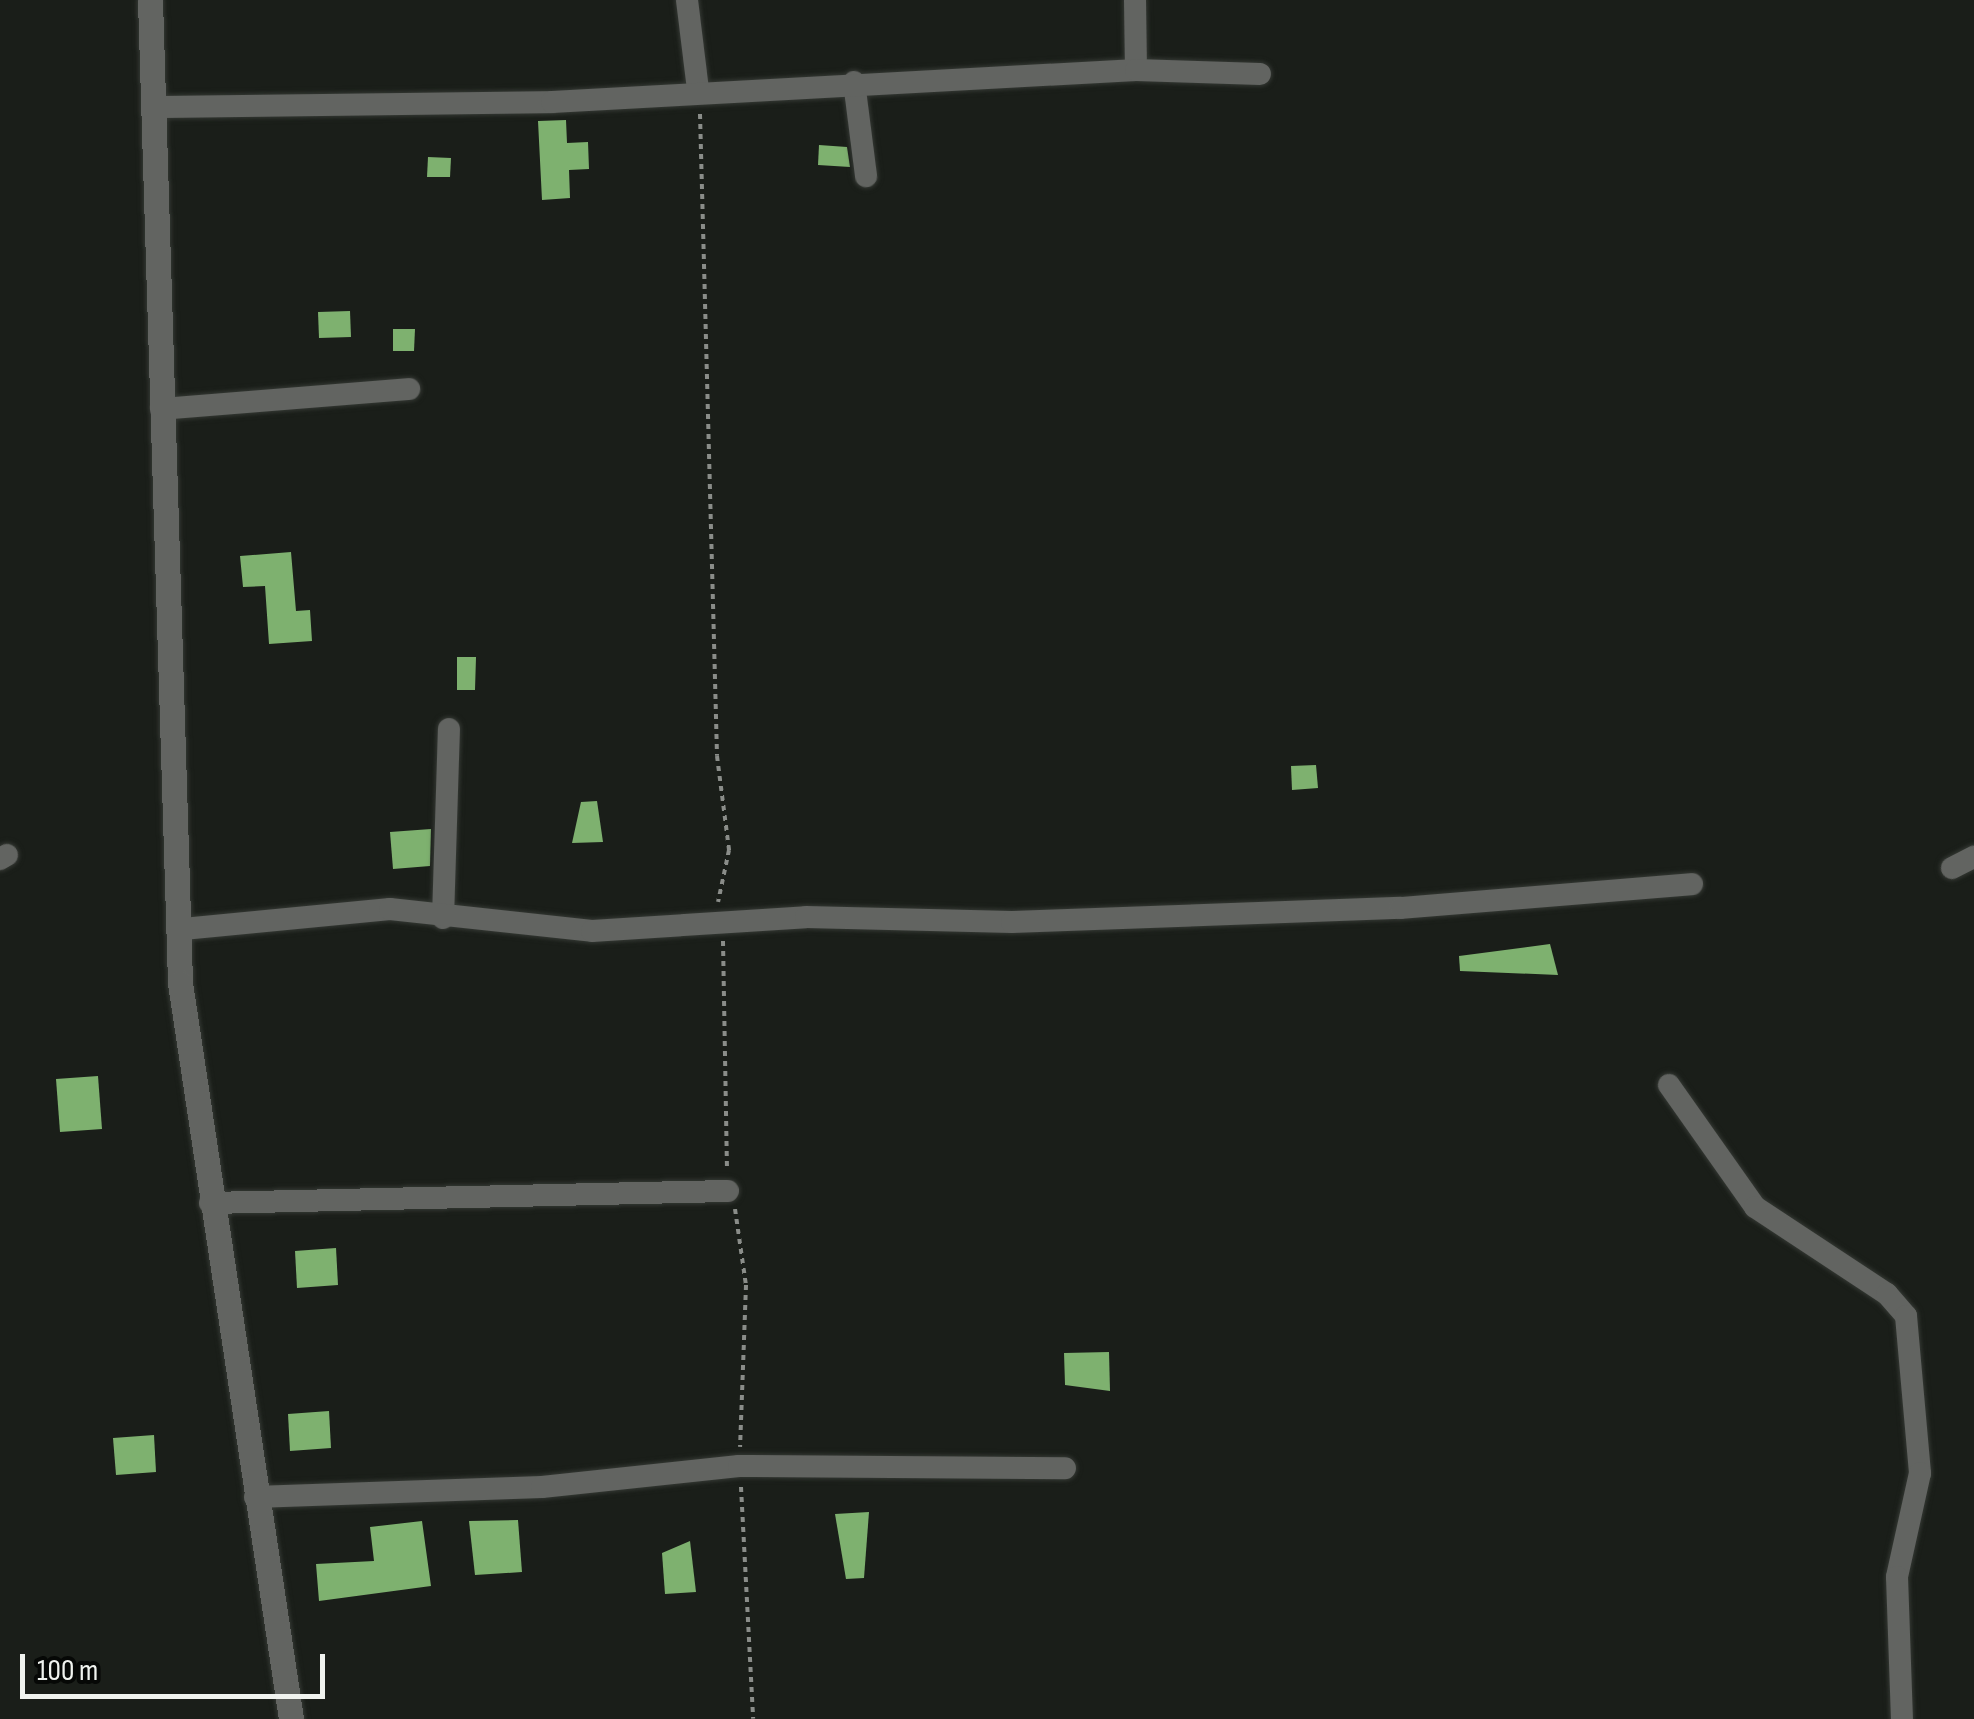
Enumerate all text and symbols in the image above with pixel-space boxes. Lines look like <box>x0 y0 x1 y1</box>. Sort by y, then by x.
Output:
scale bar <box>25 1634 330 1696</box>
text: 100 m <box>37 1653 98 1689</box>

